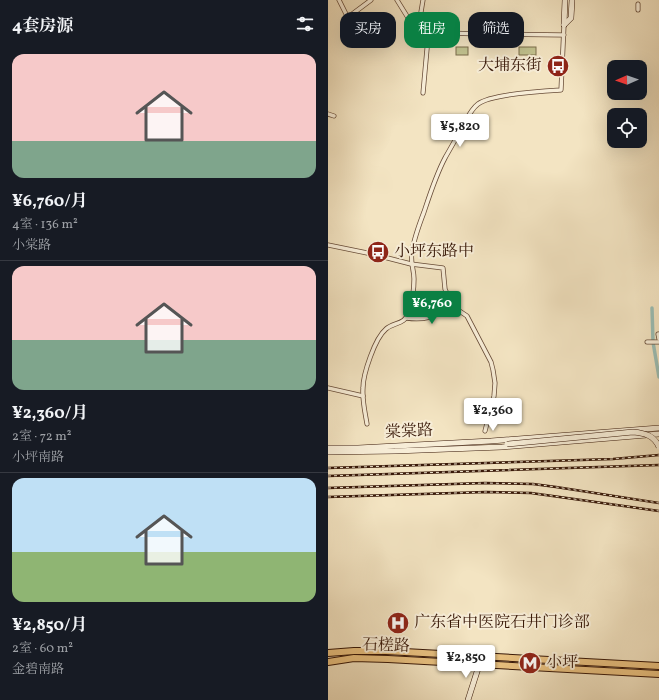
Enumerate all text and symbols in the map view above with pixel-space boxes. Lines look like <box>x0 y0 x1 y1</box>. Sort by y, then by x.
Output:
chip: 买房 <box>340 12 396 48</box>
chip: 租房 <box>404 12 460 48</box>
chip: 筛选 <box>468 12 524 48</box>
icon: filters <box>294 13 316 35</box>
text: 4套房源 <box>12 15 73 38</box>
bus stop icon: 大埔东街 <box>545 53 571 79</box>
place label: 大埔东街 <box>478 55 542 77</box>
north arrow <box>607 60 647 100</box>
map controls <box>607 60 647 148</box>
icon: home <box>128 80 200 152</box>
button: locate <box>607 108 647 148</box>
pin: ¥5,820 <box>427 114 493 148</box>
text: ¥5,820 <box>440 118 480 136</box>
text: ¥6,760/月 <box>12 190 88 213</box>
text: 4室 · 136 m² <box>12 216 78 234</box>
text: 小棠路 <box>12 237 51 255</box>
bus stop icon: 小坪东路中 <box>365 239 391 265</box>
place label: 小坪东路中 <box>394 241 474 263</box>
pin: ¥6,760 <box>399 291 465 325</box>
icon: home <box>128 292 200 364</box>
text: ¥6,760 <box>412 295 452 313</box>
pin: ¥2,360 <box>460 398 526 432</box>
text: ¥2,360/月 <box>12 402 88 425</box>
text: ¥2,360 <box>473 402 513 420</box>
street label: 棠棠路 <box>384 420 434 444</box>
text: 2室 · 72 m² <box>12 428 72 446</box>
text: 小坪南路 <box>12 449 64 467</box>
icon: home <box>128 504 200 576</box>
hospital icon: 广东省中医院石井门诊部 <box>385 610 411 636</box>
place label: 广东省中医院石井门诊部 <box>414 612 590 634</box>
text: ¥2,850/月 <box>12 614 87 637</box>
street label: 石槎路 <box>362 634 410 658</box>
text: 2室 · 60 m² <box>12 640 73 658</box>
pin: ¥2,850 <box>433 645 499 679</box>
text: ¥2,850 <box>446 649 486 667</box>
metro station icon: 小坪 <box>517 650 543 676</box>
place label: 小坪 <box>546 652 578 674</box>
text: 金碧南路 <box>12 661 64 679</box>

